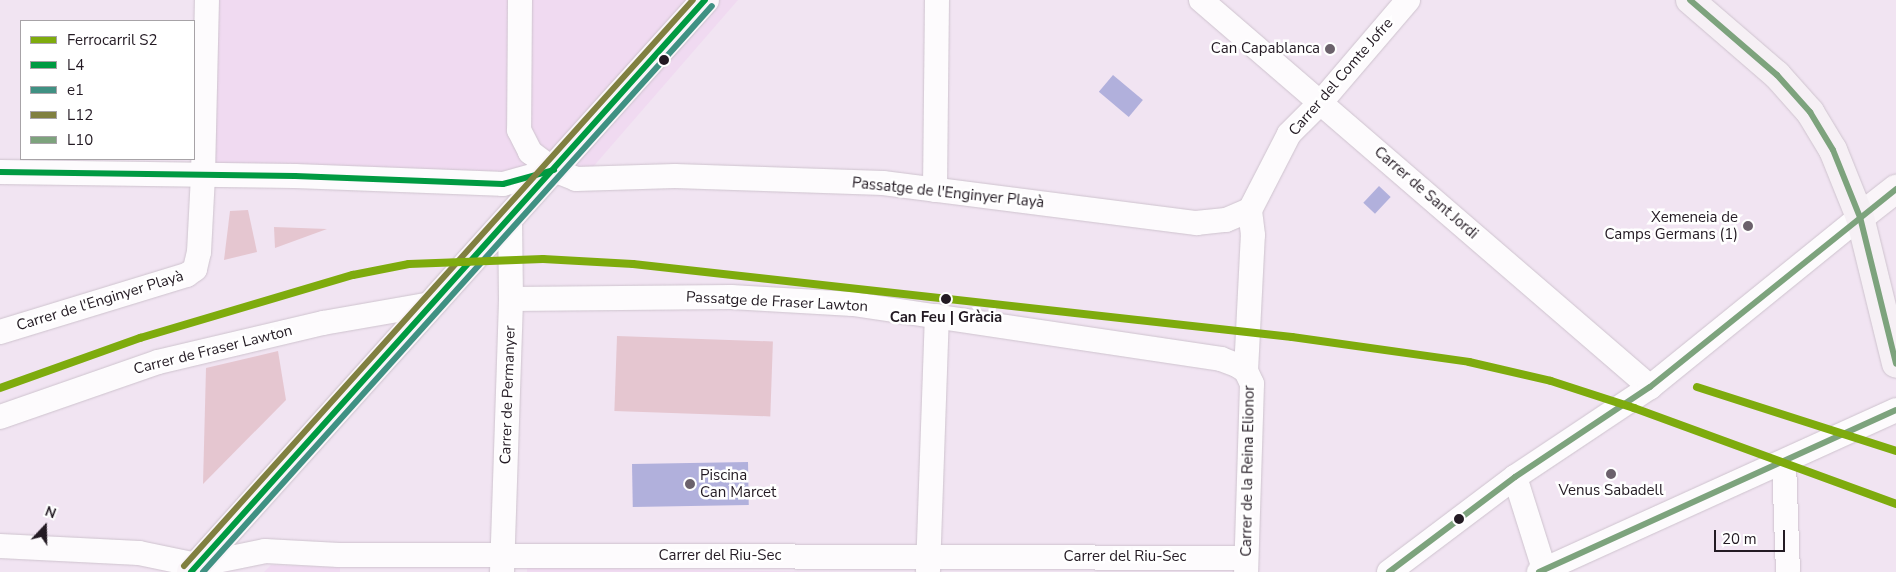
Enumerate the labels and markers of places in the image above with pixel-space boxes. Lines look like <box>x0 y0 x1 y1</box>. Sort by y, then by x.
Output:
place label: Can Capablanca <box>1211 40 1320 58</box>
marker: Can Capablanca <box>1324 43 1336 55</box>
unlabelled marker <box>659 55 669 65</box>
place label: Xemeneia de Camps Germans (1) <box>1604 208 1738 243</box>
marker: Xemeneia de Camps Germans (1) <box>1742 220 1754 232</box>
marker: Can Feu | Gràcia <box>937 290 955 308</box>
place label: Can Feu | Gràcia <box>890 309 1002 327</box>
place label: Piscina Can Marcet <box>700 466 776 501</box>
marker: Venus Sabadell <box>1605 468 1617 480</box>
marker: Piscina Can Marcet <box>684 478 696 490</box>
place label: Venus Sabadell <box>1559 482 1663 500</box>
unlabelled marker <box>1454 514 1464 524</box>

